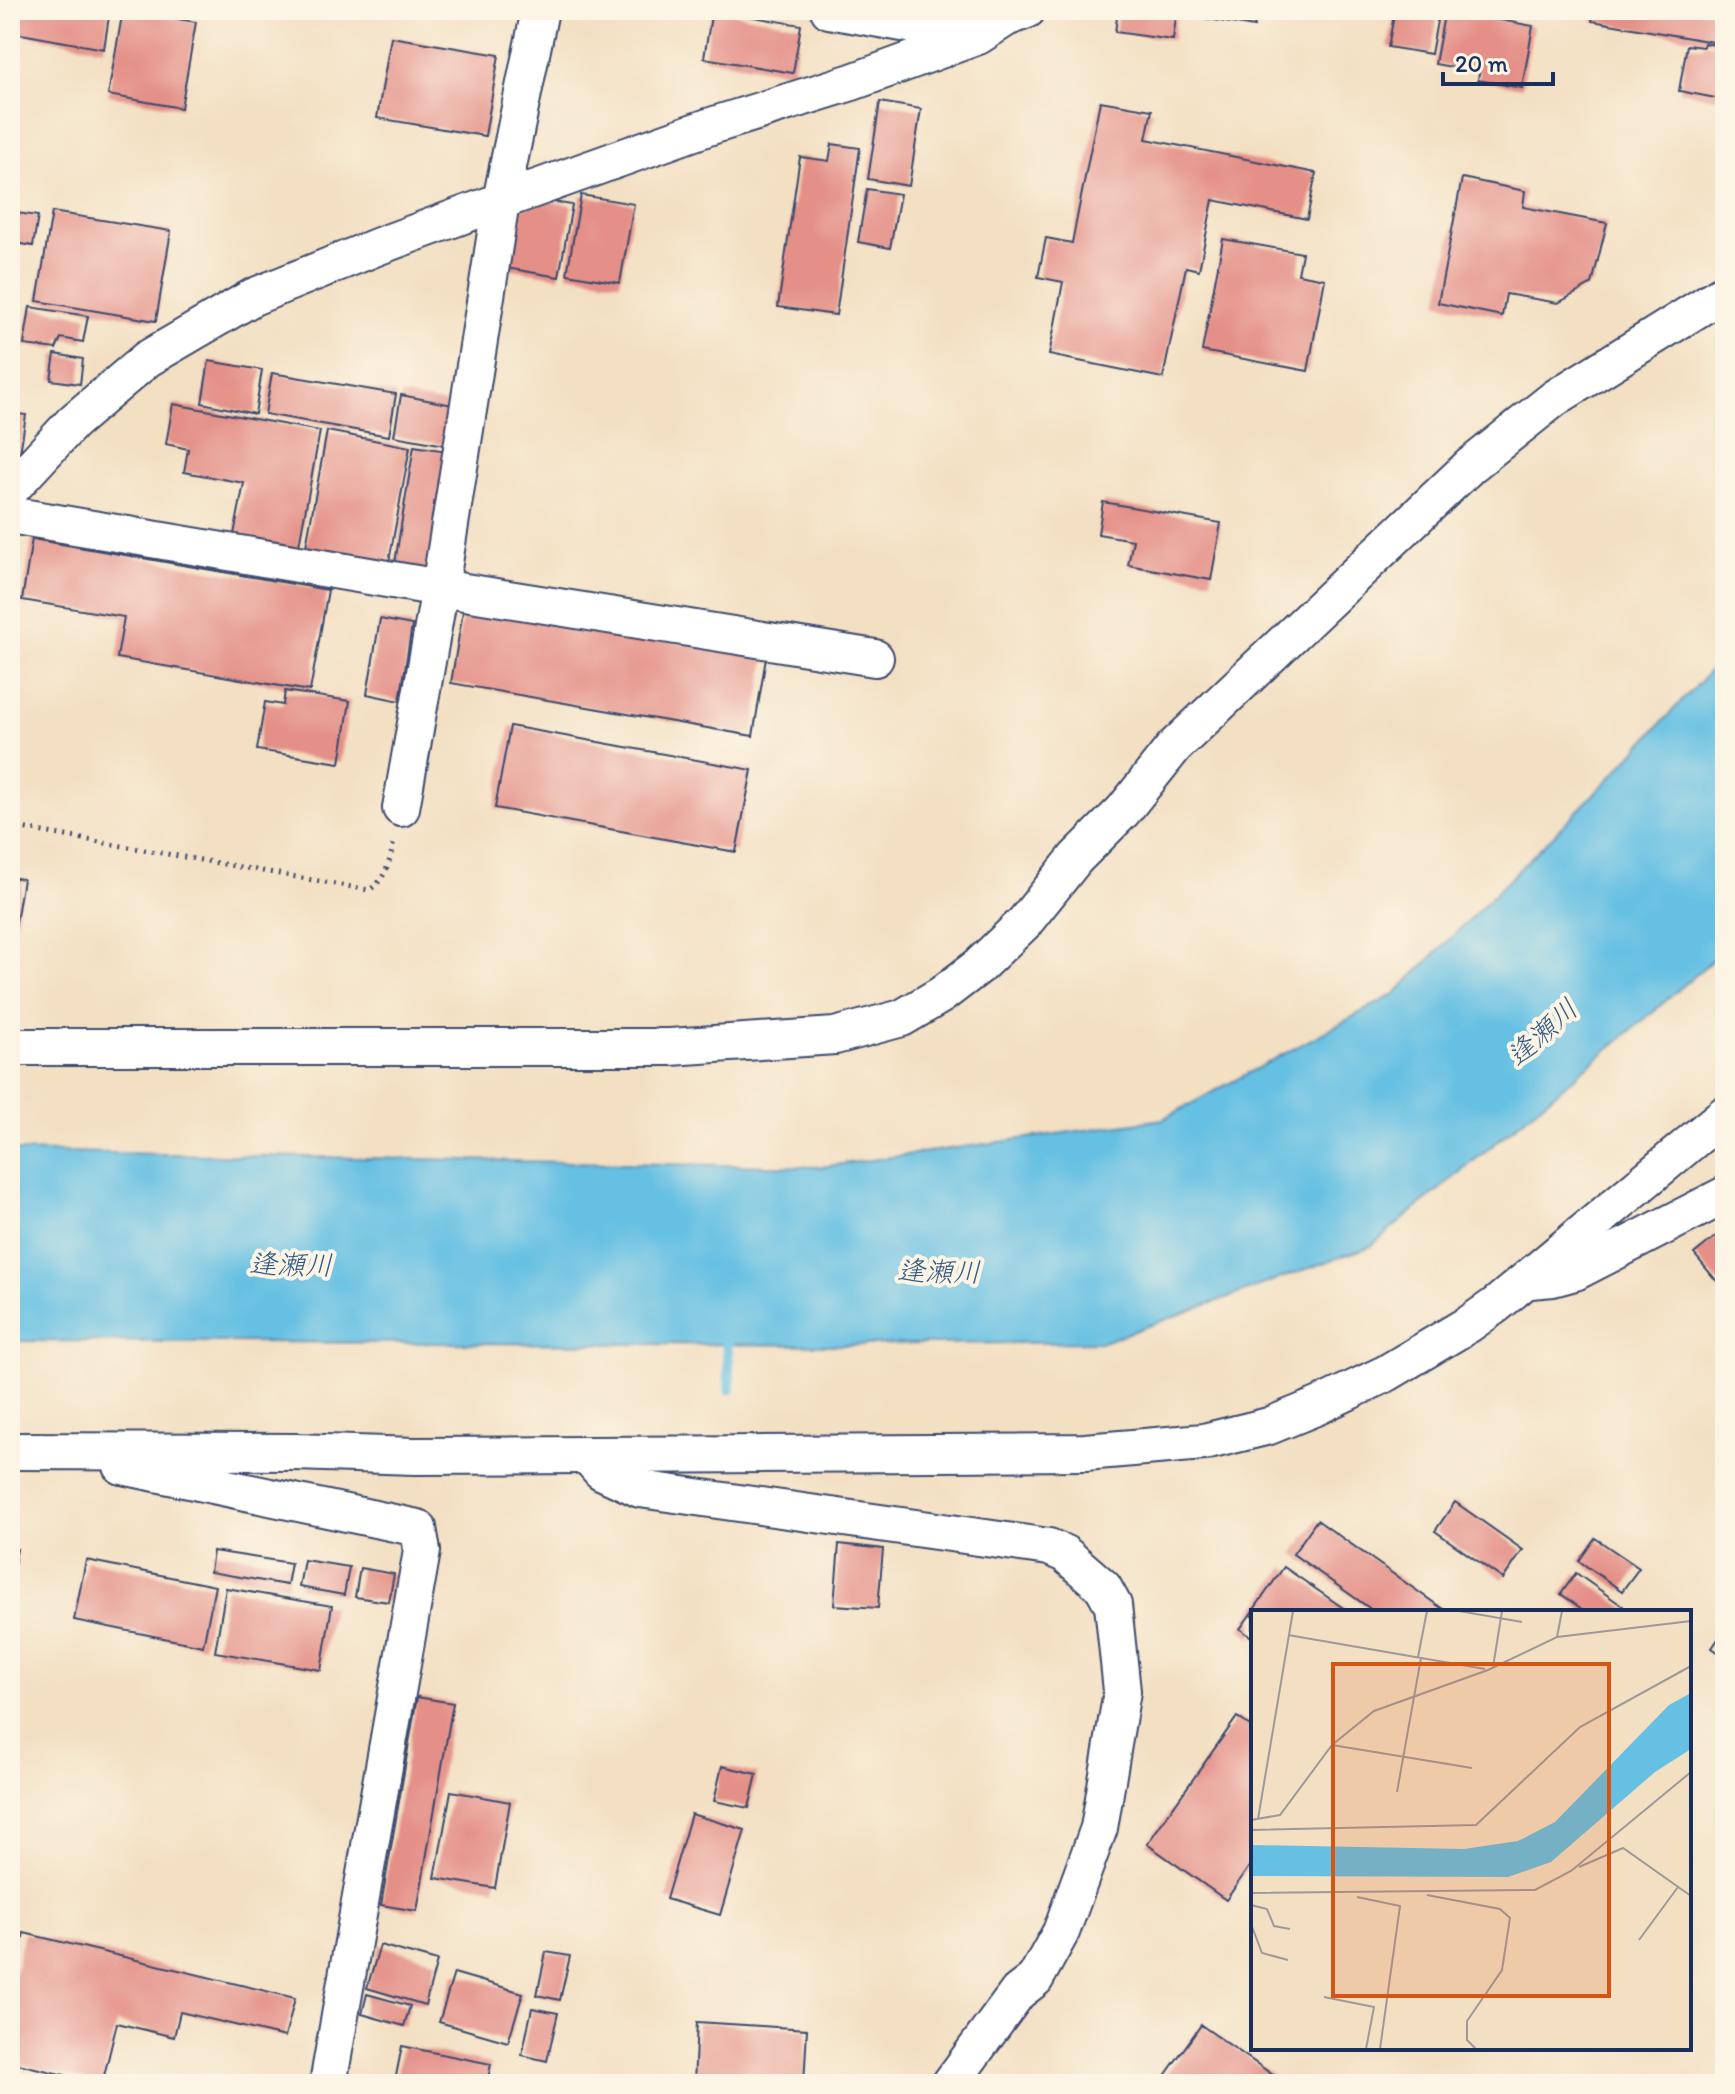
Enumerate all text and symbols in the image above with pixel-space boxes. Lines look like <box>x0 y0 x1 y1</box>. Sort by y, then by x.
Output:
scale bar <box>1443 36 1553 86</box>
text: 20 m <box>1455 49 1508 78</box>
water label: 逢瀬川 <box>1499 991 1585 1073</box>
water label: 逢瀬川 <box>249 1246 333 1282</box>
water label: 逢瀬川 <box>897 1253 981 1289</box>
inset map <box>1251 1610 1691 2050</box>

